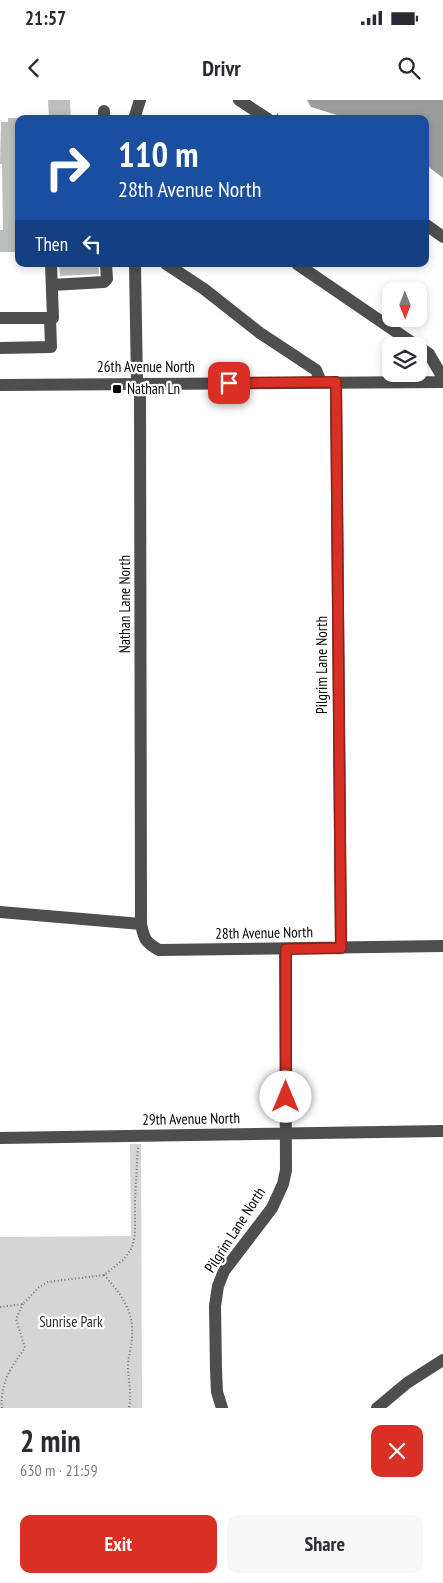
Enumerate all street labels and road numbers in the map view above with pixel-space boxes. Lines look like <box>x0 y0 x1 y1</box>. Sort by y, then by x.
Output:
street label: 26th Avenue North <box>97 357 195 376</box>
street label: Nathan Lane North <box>115 555 134 653</box>
street label: Pilgrim Lane North <box>312 616 331 714</box>
street label: 28th Avenue North <box>215 922 313 943</box>
street label: 29th Avenue North <box>142 1108 240 1129</box>
street label: Pilgrim Lane North <box>200 1183 269 1276</box>

